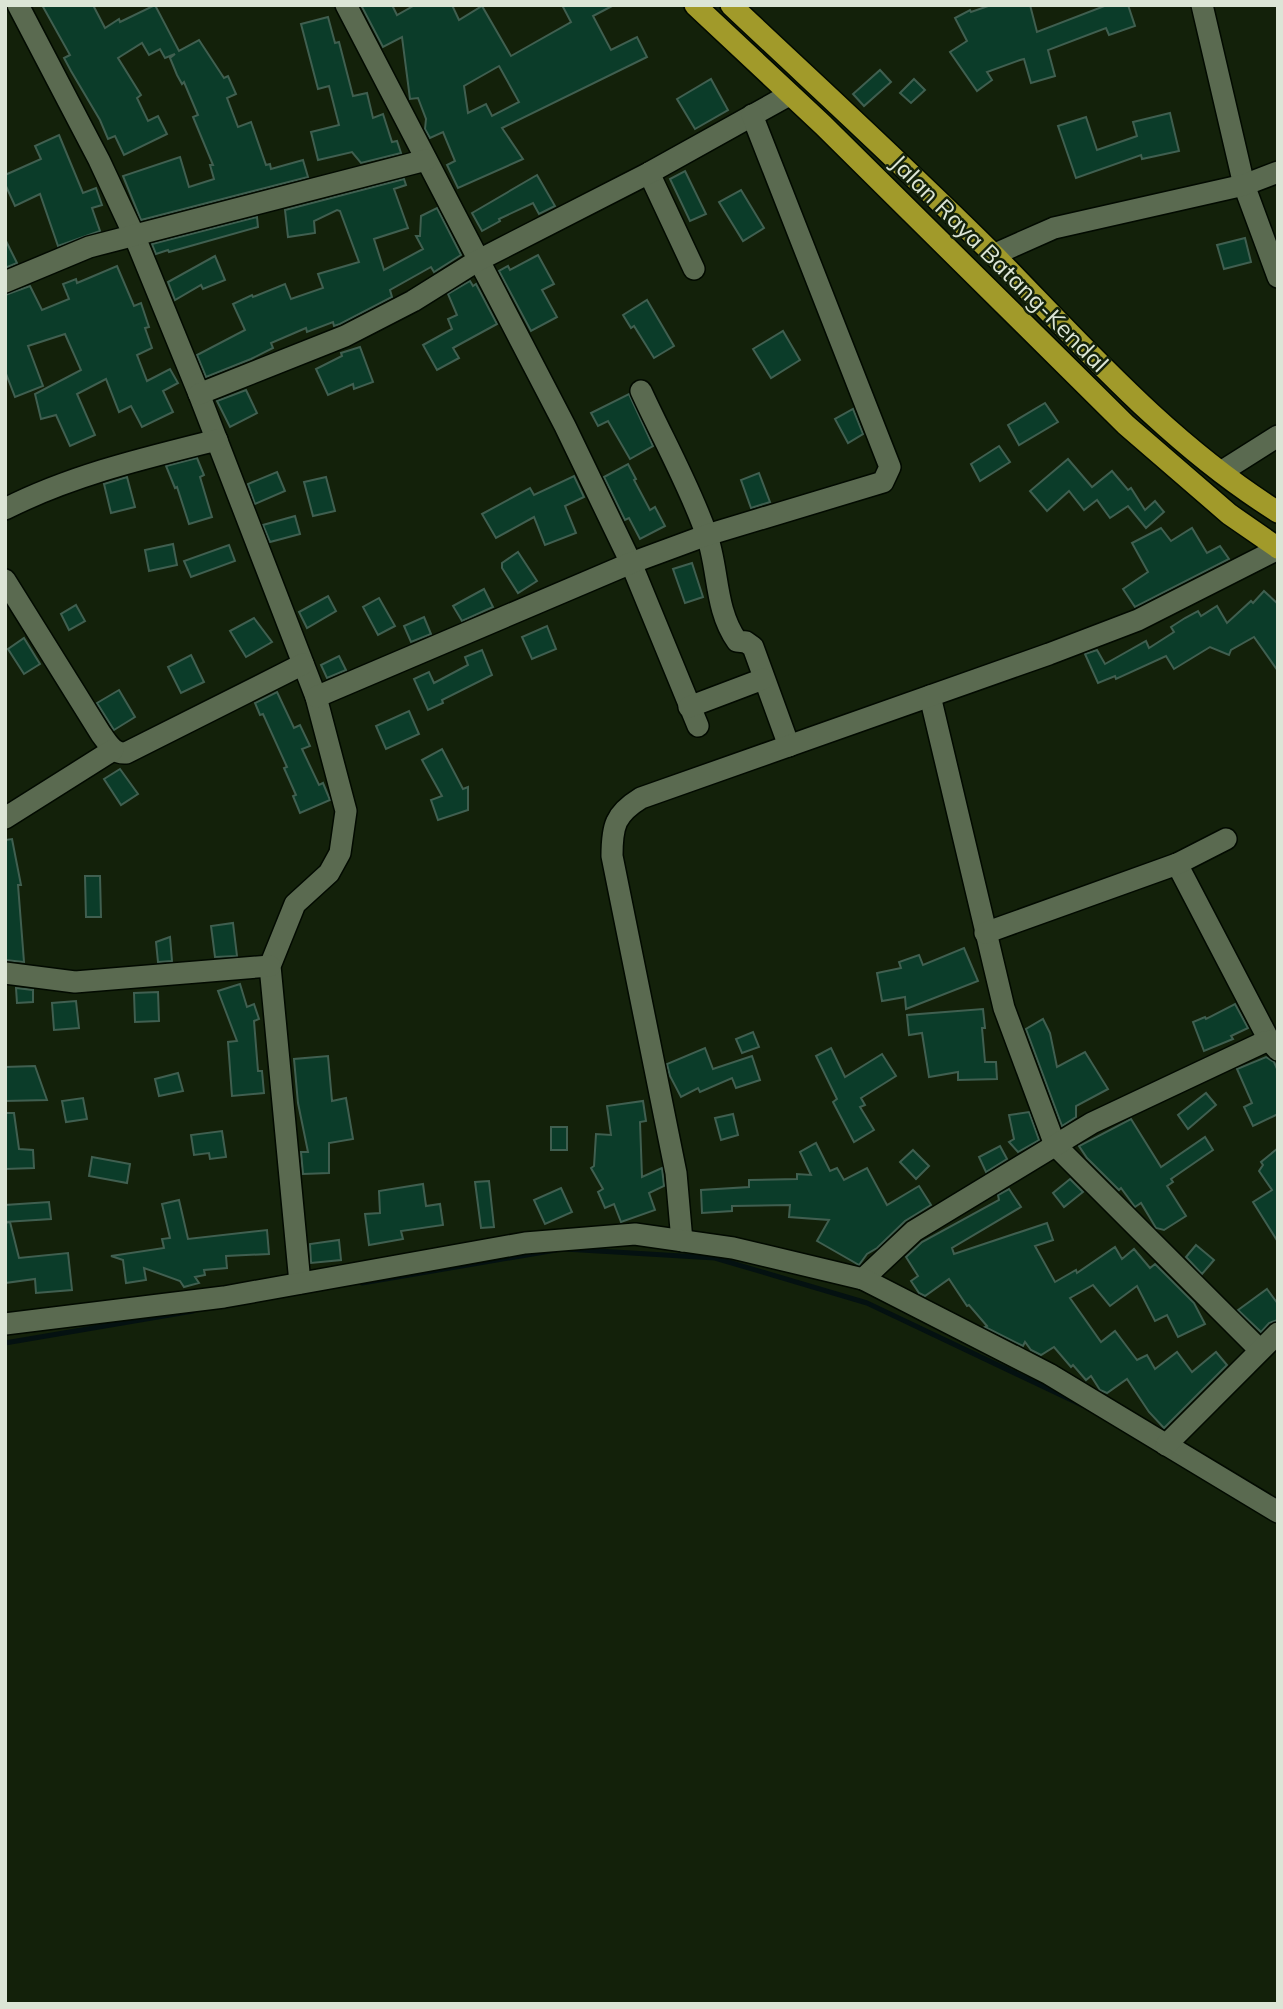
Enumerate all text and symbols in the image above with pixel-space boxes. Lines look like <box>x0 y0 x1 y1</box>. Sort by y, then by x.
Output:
street label: Jalan Raya Batang-Kendal <box>885 148 1115 378</box>

